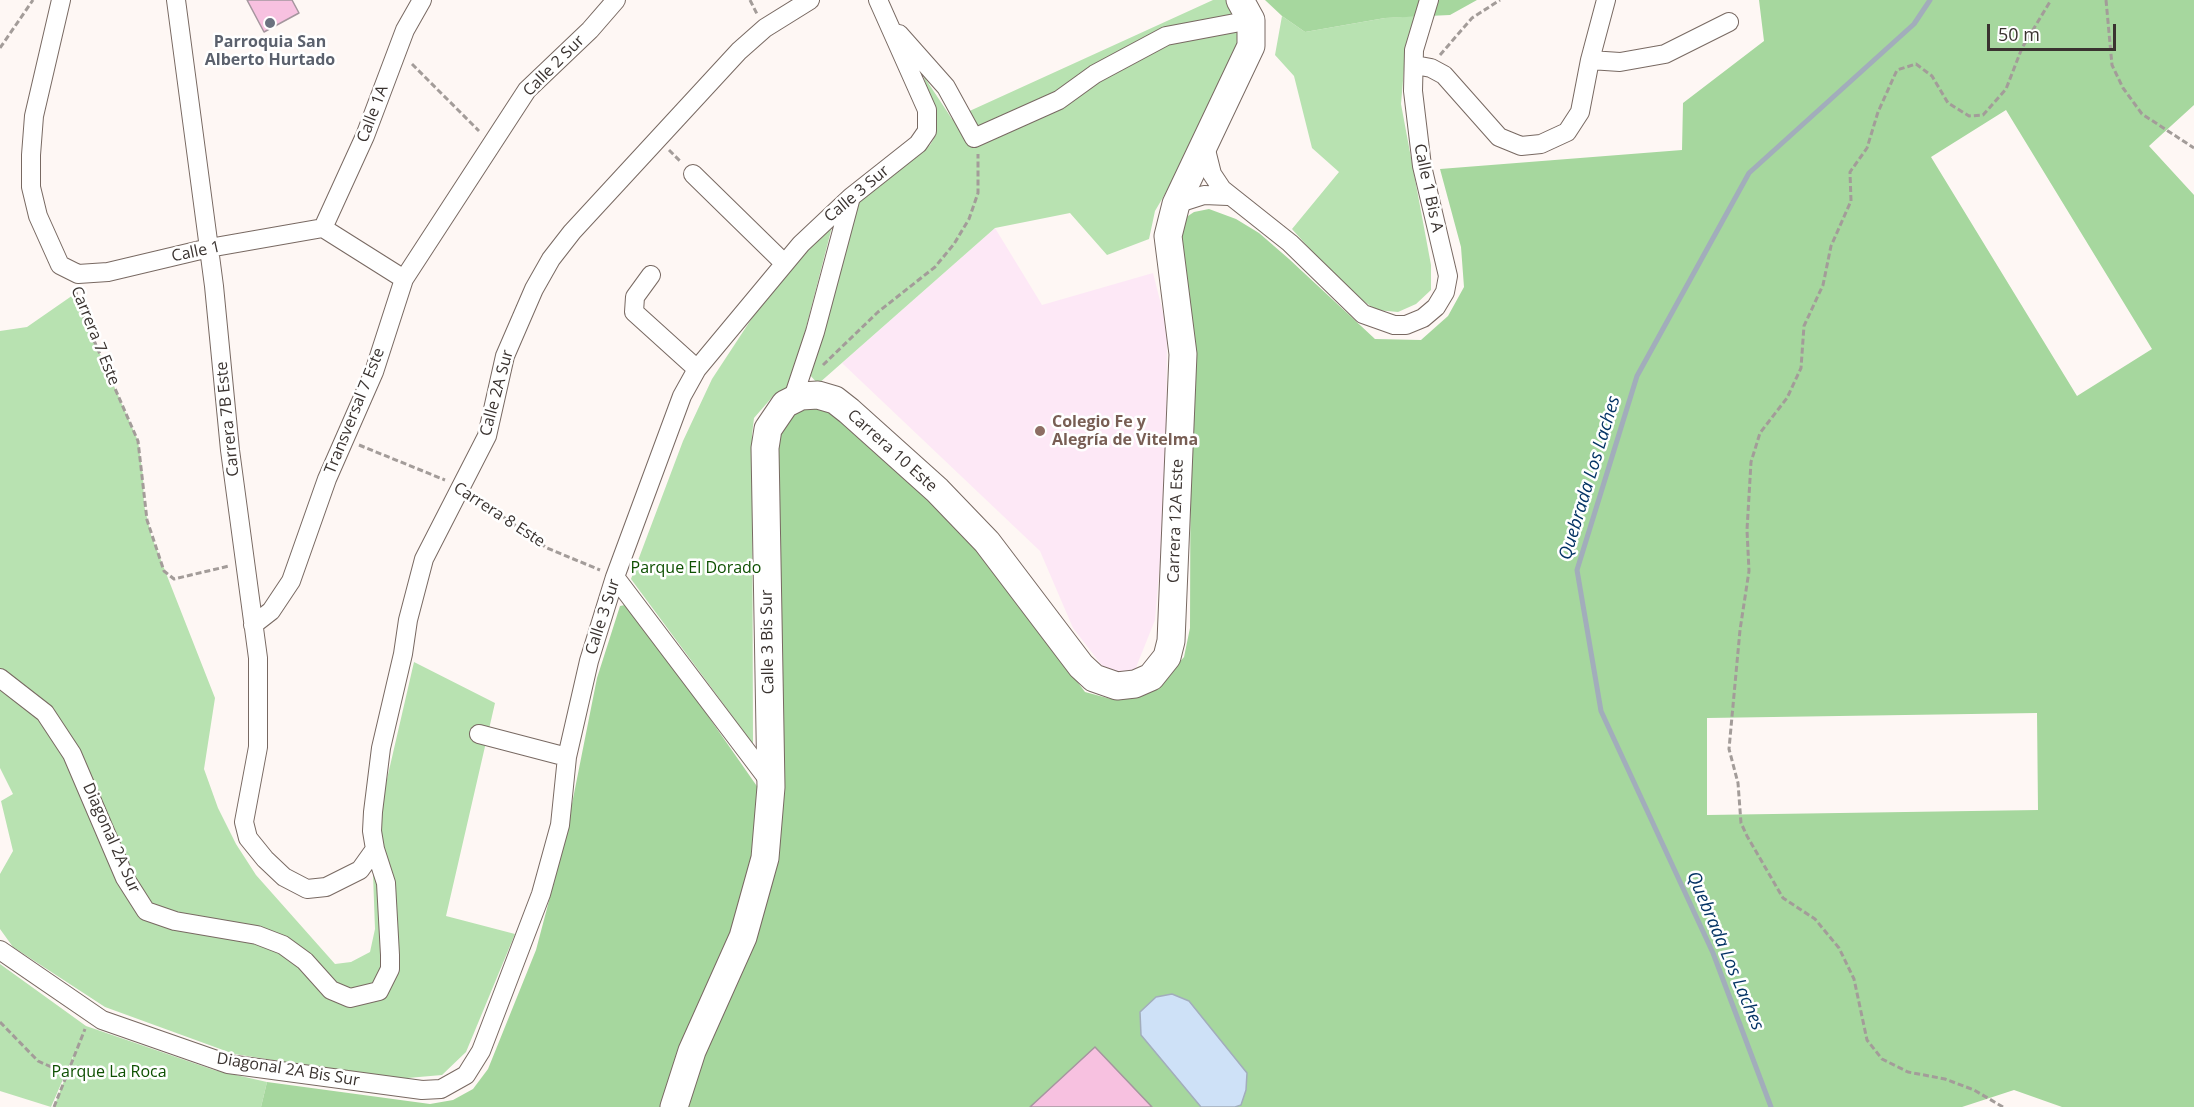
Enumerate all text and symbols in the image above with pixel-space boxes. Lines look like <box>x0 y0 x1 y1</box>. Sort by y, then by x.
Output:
scale bar <box>1990 12 2119 50</box>
marker: Parroquia San Alberto Hurtado <box>263 16 277 30</box>
text: 50 m <box>1998 22 2040 46</box>
street label: Calle 2 Sur <box>519 31 589 101</box>
place label: Parroquia San Alberto Hurtado <box>205 32 335 70</box>
street label: Calle 1A <box>353 83 393 145</box>
street label: Calle 1 Bis A <box>1409 142 1447 234</box>
street label: Calle 3 Sur <box>821 161 893 227</box>
street label: Calle 1 <box>170 237 222 267</box>
street label: Carrera 7 Este <box>66 284 124 388</box>
street label: Transversal 7 Este <box>321 345 389 477</box>
street label: Calle 2A Sur <box>476 348 518 438</box>
street label: Carrera 7B Este <box>212 361 244 477</box>
water label: Quebrada Los Laches <box>1555 393 1625 563</box>
street label: Carrera 10 Este <box>843 406 941 496</box>
place label: Colegio Fe y Alegría de Vitelma <box>1052 412 1198 450</box>
marker: Colegio Fe y Alegría de Vitelma <box>1033 424 1047 438</box>
street label: Carrera 12A Este <box>1164 459 1188 583</box>
street label: Carrera 8 Este <box>450 478 548 552</box>
park label: Parque El Dorado <box>631 558 761 578</box>
street label: Calle 3 Sur <box>582 577 624 657</box>
street label: Calle 3 Bis Sur <box>757 589 779 695</box>
street label: Diagonal 2A Sur <box>78 780 144 896</box>
water label: Quebrada Los Laches <box>1682 868 1768 1034</box>
street label: Diagonal 2A Bis Sur <box>215 1049 361 1091</box>
park label: Parque La Roca <box>51 1062 167 1082</box>

